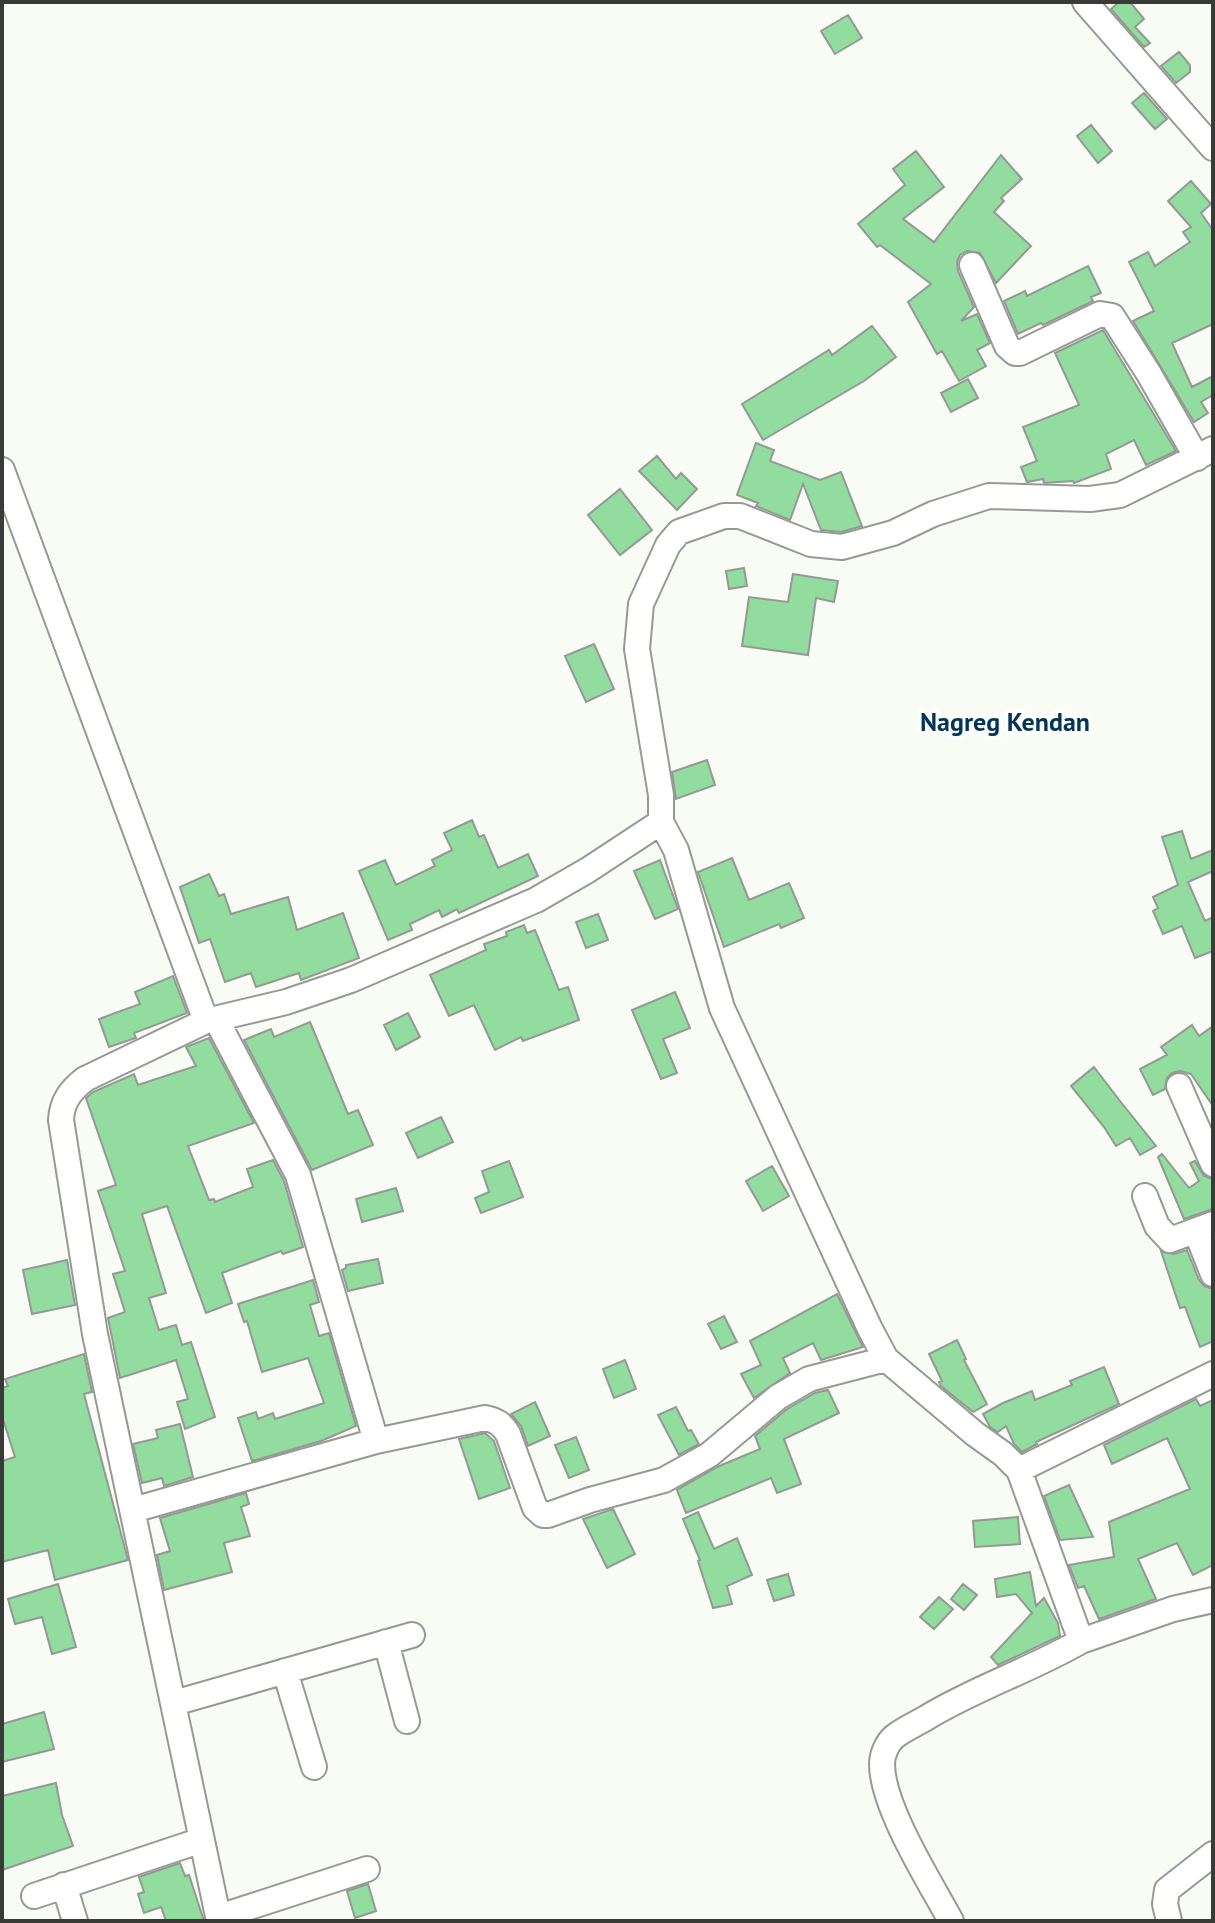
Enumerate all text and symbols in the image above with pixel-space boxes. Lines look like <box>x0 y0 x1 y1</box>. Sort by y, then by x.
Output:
district label: Nagreg Kendan <box>920 705 1090 738</box>

